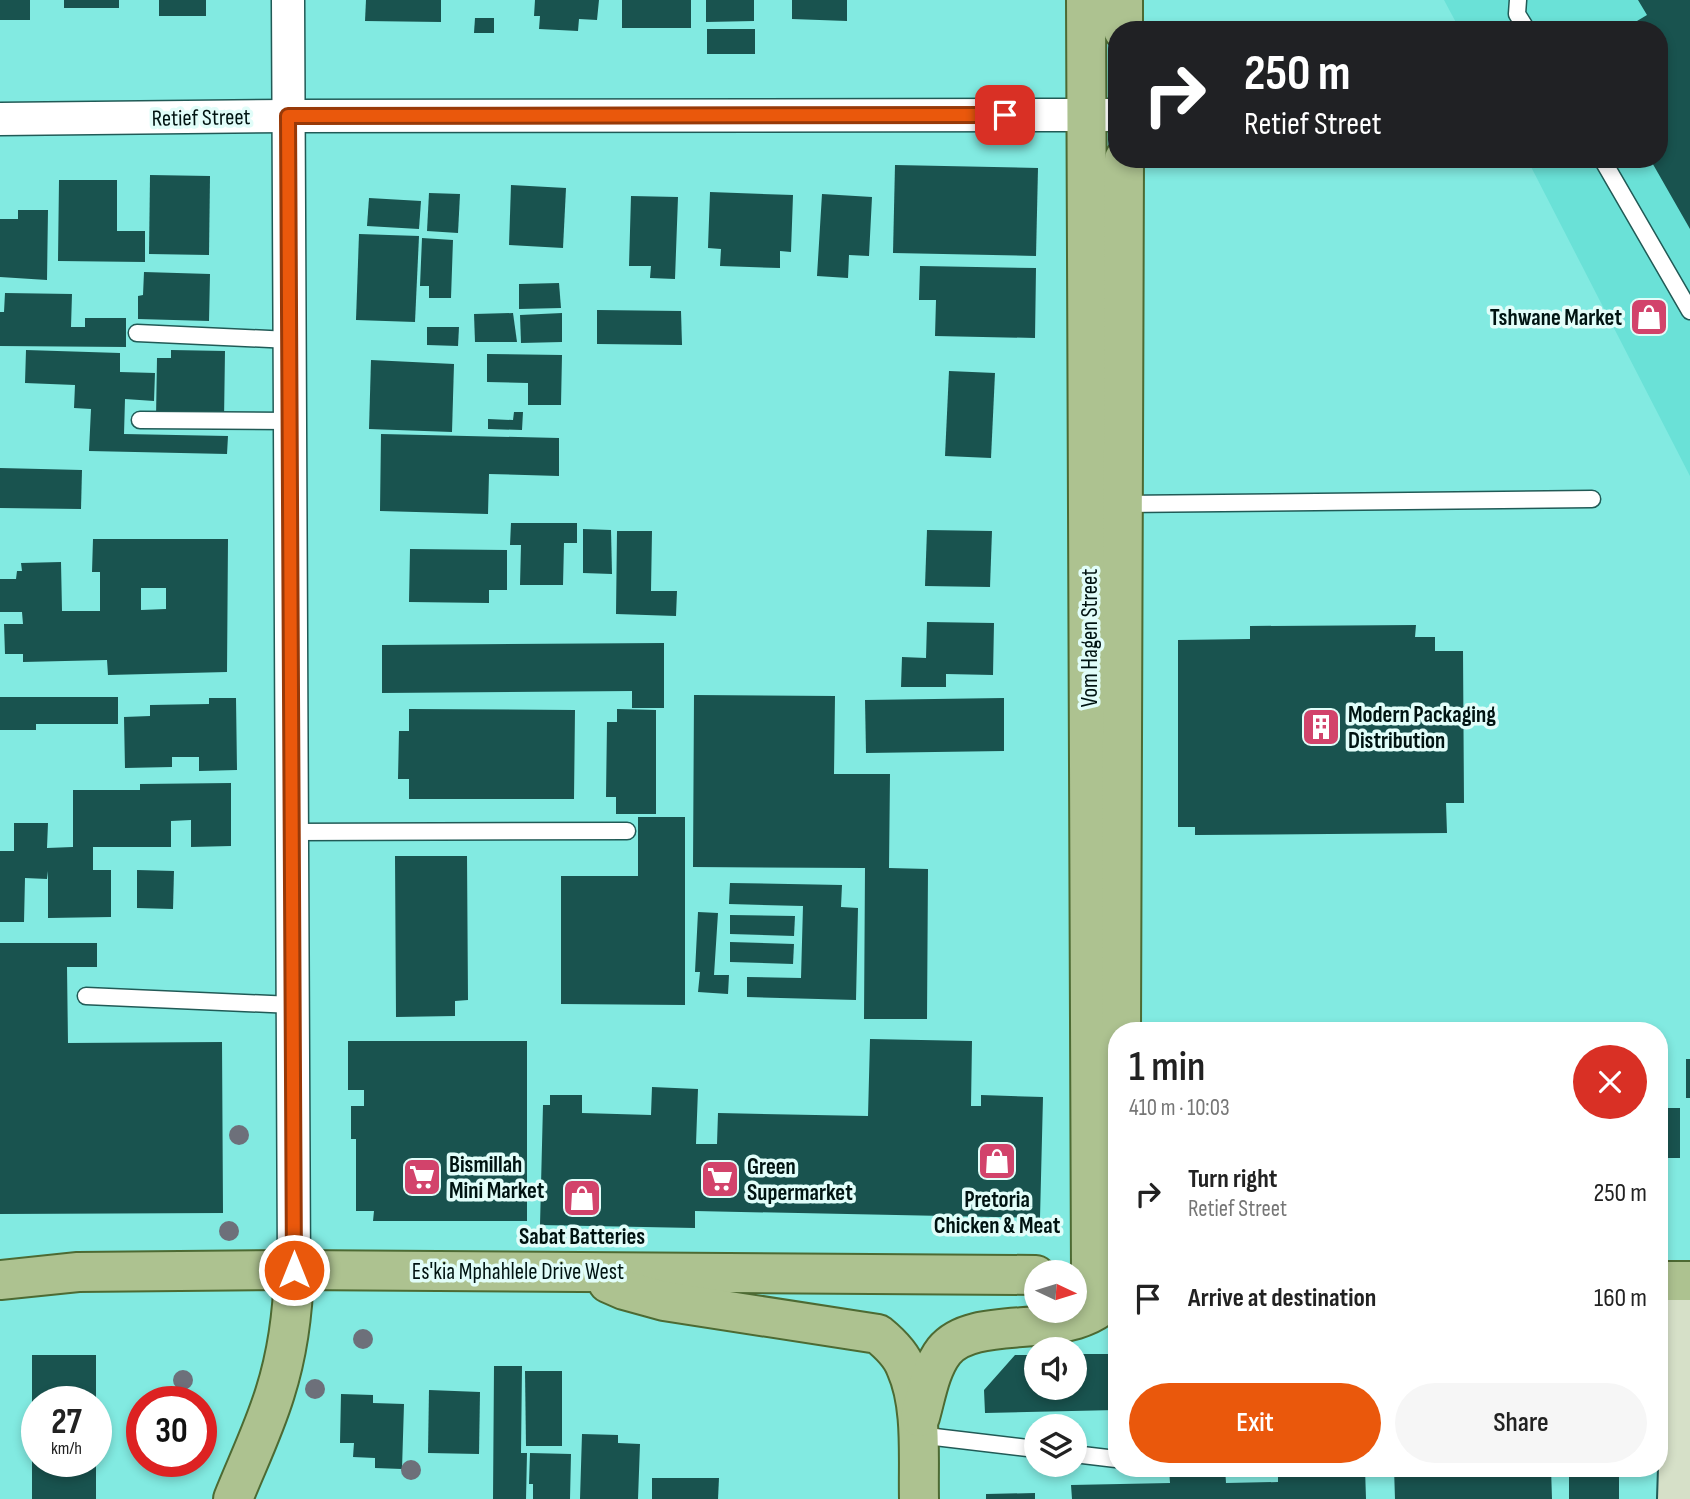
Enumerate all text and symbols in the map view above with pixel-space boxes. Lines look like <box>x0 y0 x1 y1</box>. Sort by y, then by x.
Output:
text: 250 m <box>1244 45 1350 104</box>
icon: right <box>1129 49 1220 140</box>
pin <box>975 85 1035 145</box>
icon: arrive <box>986 96 1024 134</box>
street label: Retief Street <box>151 103 251 133</box>
text: Retief Street <box>1244 105 1382 144</box>
shop icon: Tshwane Market <box>1628 296 1670 338</box>
place label: Tshwane Market <box>1490 304 1622 332</box>
street label: Vom Hagen Street <box>1076 569 1104 707</box>
place label: Modern Packaging Distribution <box>1348 701 1496 755</box>
building icon: Modern Packaging Distribution <box>1300 706 1342 748</box>
text: 1 min <box>1129 1042 1205 1093</box>
button: close <box>1573 1045 1647 1119</box>
text: 410 m · 10:03 <box>1129 1094 1230 1122</box>
shop icon: Pretoria Chicken & Meat <box>976 1140 1018 1182</box>
place label: Bismillah Mini Market <box>449 1151 545 1205</box>
place label: Green Supermarket <box>747 1153 853 1207</box>
supermarket icon: Bismillah Mini Market <box>401 1156 443 1198</box>
supermarket icon: Green Supermarket <box>699 1158 741 1200</box>
text: Turn right <box>1188 1164 1277 1195</box>
icon: right <box>1129 1175 1167 1213</box>
shop icon: Sabat Batteries <box>561 1177 603 1219</box>
text: 250 m <box>1593 1178 1647 1209</box>
place label: Pretoria Chicken & Meat <box>934 1186 1061 1240</box>
text: Retief Street <box>1188 1195 1287 1223</box>
place label: Sabat Batteries <box>519 1223 645 1251</box>
position arrow <box>257 1233 331 1307</box>
street label: Es'kia Mphahlele Drive West <box>412 1258 624 1286</box>
north arrow <box>1024 1260 1087 1323</box>
map controls <box>1024 1260 1087 1477</box>
icon: arrive <box>1129 1280 1167 1318</box>
text: Arrive at destination <box>1188 1283 1376 1314</box>
text: 160 m <box>1594 1283 1647 1314</box>
button: sound <box>1024 1337 1087 1400</box>
button: Exit <box>1129 1383 1381 1463</box>
button: Share <box>1395 1383 1647 1463</box>
speed limit sign: 30 <box>126 1386 217 1477</box>
text: 27 <box>51 1401 82 1444</box>
button: layers <box>1024 1414 1087 1477</box>
text: km/h <box>51 1438 82 1459</box>

